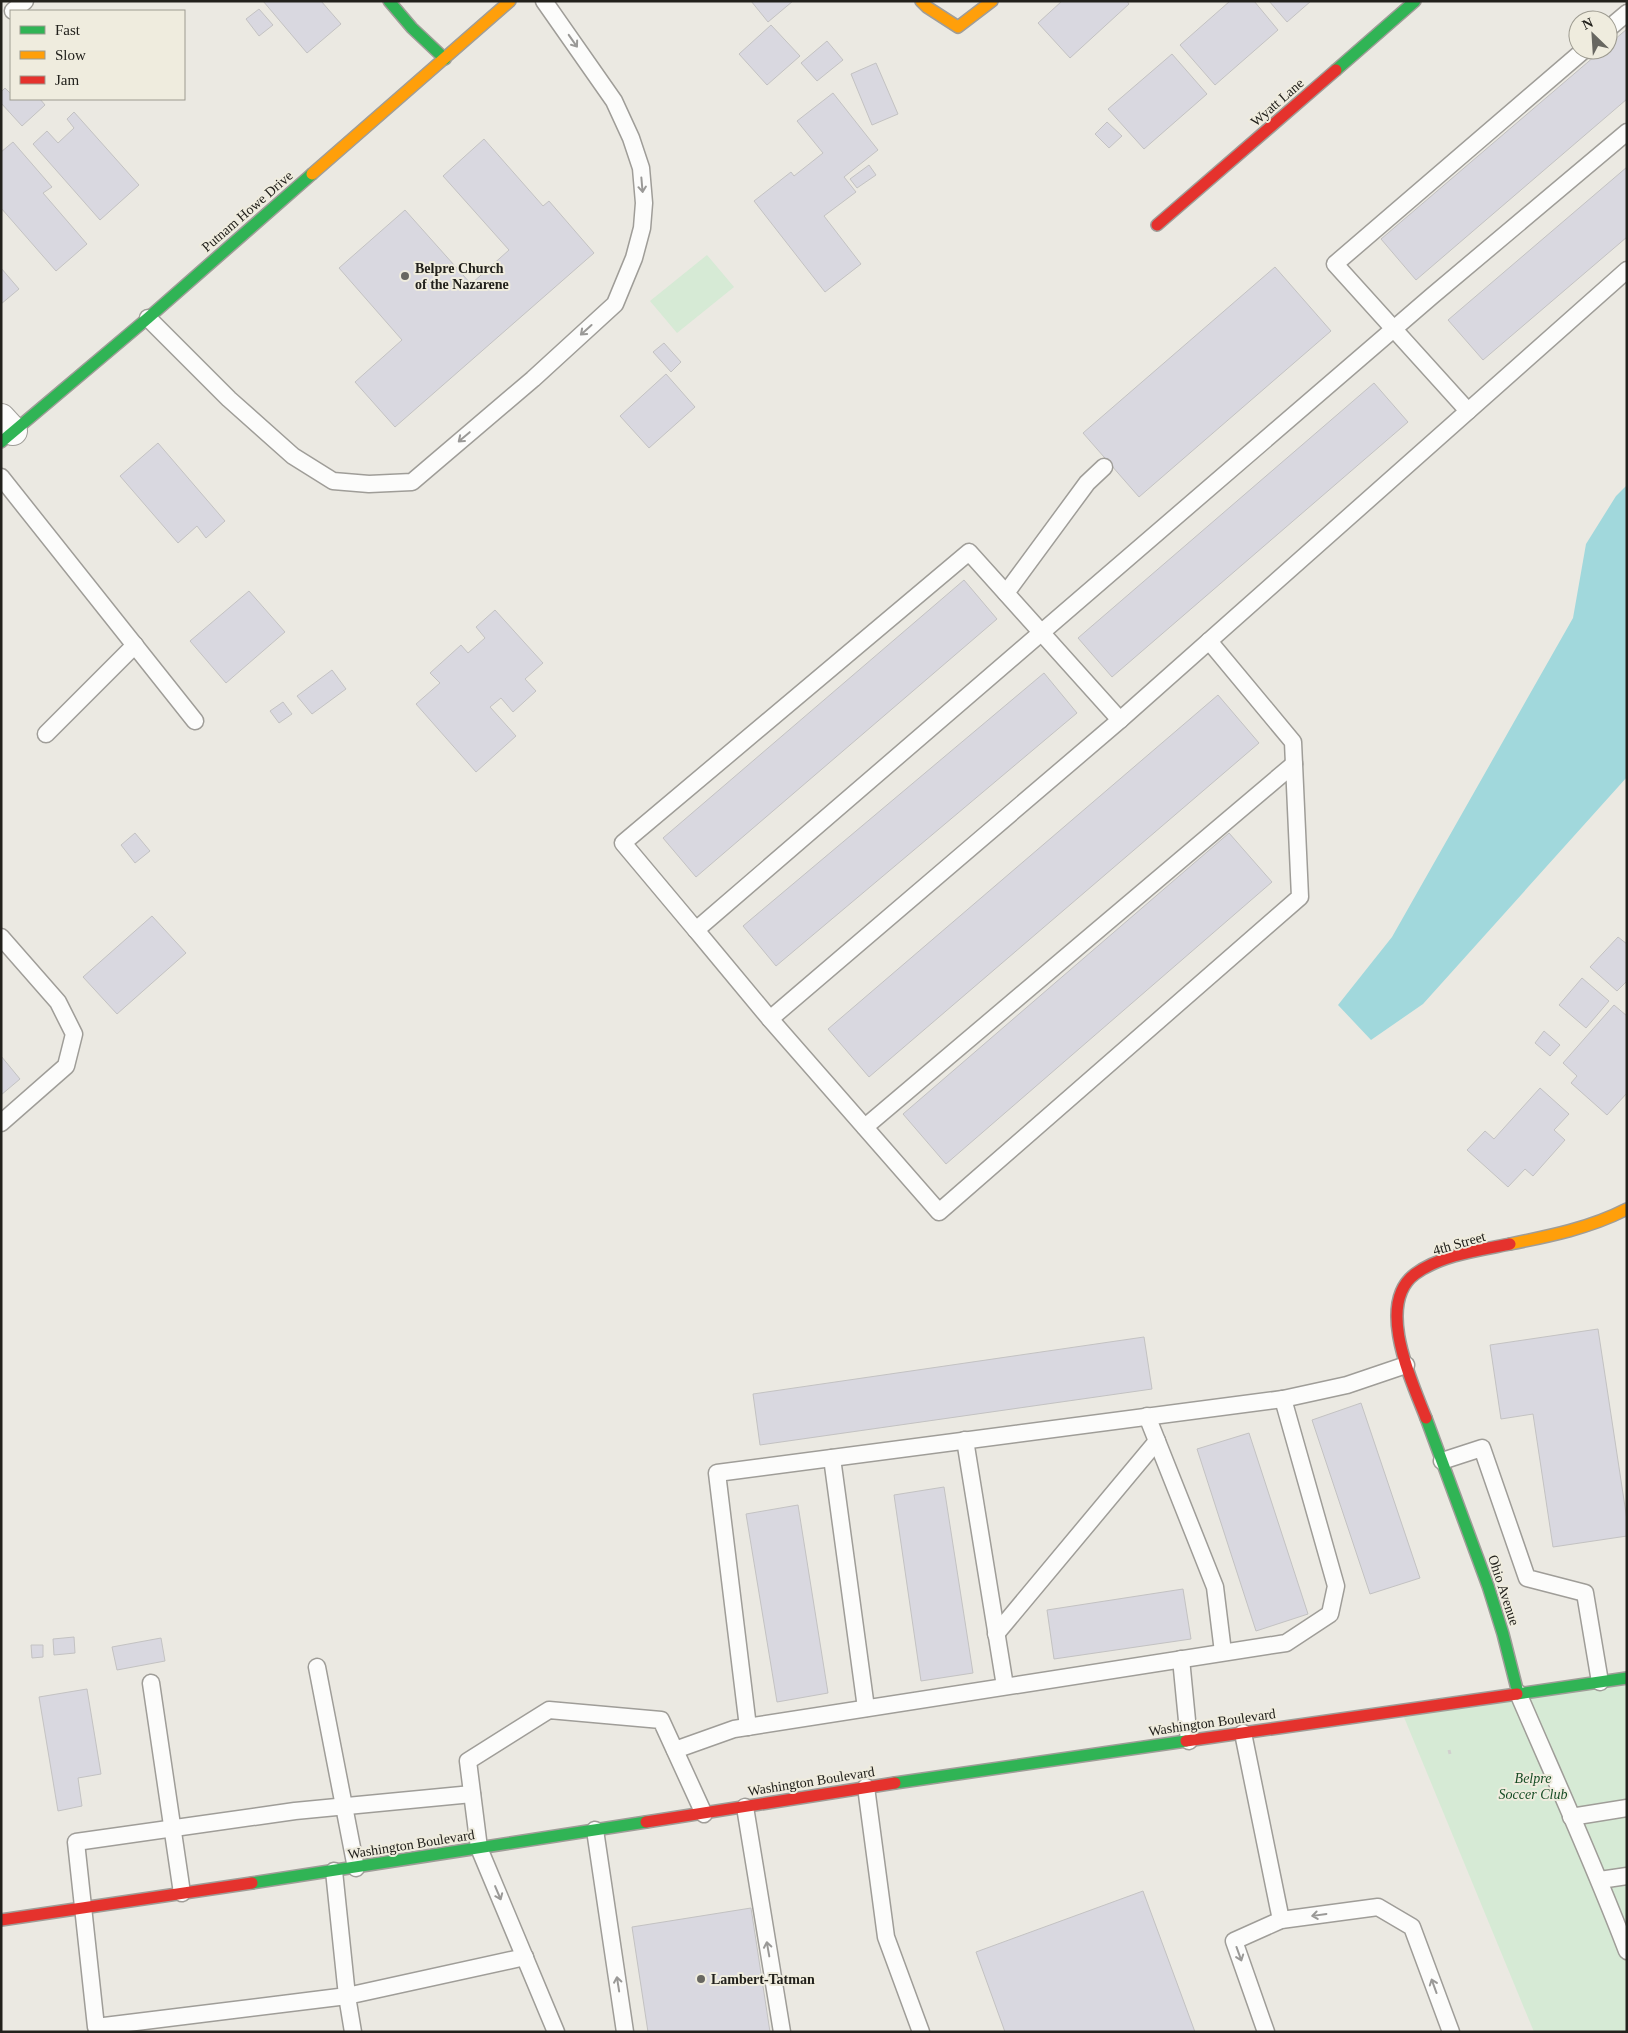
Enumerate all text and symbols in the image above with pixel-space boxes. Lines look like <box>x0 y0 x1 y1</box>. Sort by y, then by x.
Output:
legend <box>10 10 185 100</box>
north arrow <box>1568 10 1618 60</box>
text: N <box>1580 15 1595 33</box>
text: Fast <box>55 22 81 38</box>
one-way arrow <box>568 34 578 48</box>
text: Slow <box>55 47 86 63</box>
text: Jam <box>55 72 79 88</box>
street label: Wyatt Lane <box>1248 75 1307 129</box>
street label: Putnam Howe Drive <box>199 168 296 255</box>
one-way arrow <box>637 177 647 193</box>
place label: Belpre Church of the Nazarene <box>415 261 509 292</box>
marker: Belpre Church of the Nazarene <box>399 270 411 282</box>
one-way arrow <box>580 324 593 336</box>
one-way arrow <box>458 432 471 443</box>
street label: 4th Street <box>1431 1229 1487 1258</box>
street label: Ohio Avenue <box>1485 1553 1522 1627</box>
street label: Washington Boulevard <box>1147 1706 1277 1739</box>
street label: Washington Boulevard <box>747 1764 876 1799</box>
park label: Belpre Soccer Club <box>1499 1771 1567 1802</box>
street label: Washington Boulevard <box>347 1827 476 1862</box>
one-way arrow <box>493 1885 503 1900</box>
one-way arrow <box>1311 1910 1327 1920</box>
one-way arrow <box>763 1942 773 1958</box>
one-way arrow <box>1235 1946 1244 1962</box>
place label: Lambert-Tatman <box>711 1972 815 1987</box>
marker: Lambert-Tatman <box>695 1973 707 1985</box>
one-way arrow <box>613 1976 623 1992</box>
one-way arrow <box>1429 1979 1438 1994</box>

